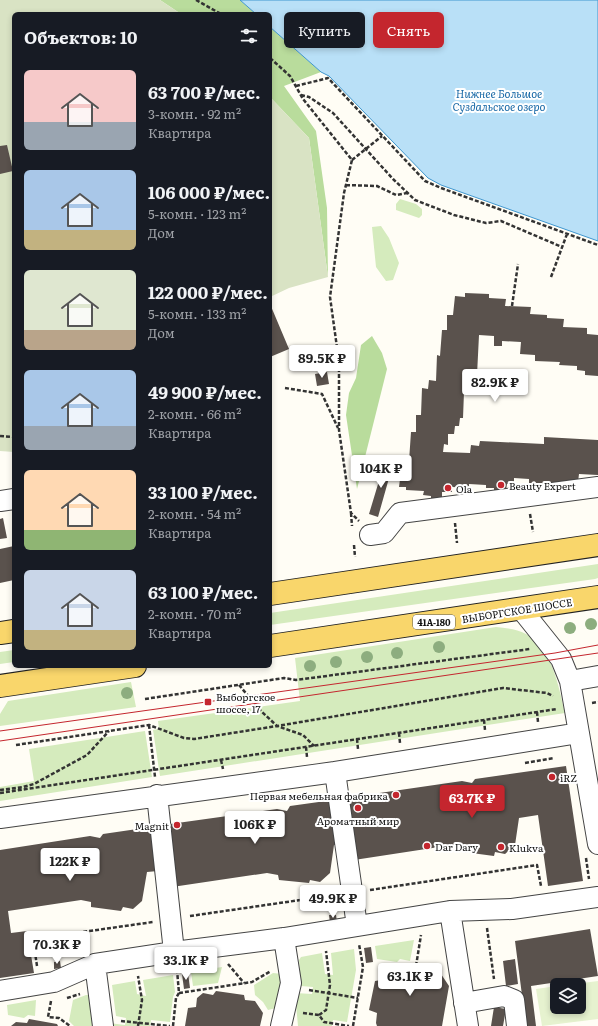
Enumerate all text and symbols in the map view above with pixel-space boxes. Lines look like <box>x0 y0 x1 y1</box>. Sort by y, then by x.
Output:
chip: Купить <box>284 12 365 48</box>
chip: Снять <box>373 12 444 48</box>
text: Объектов: 10 <box>24 24 137 49</box>
icon: filters <box>238 25 260 47</box>
text: 63 700 ₽/мес. <box>148 79 261 104</box>
water label: Нижнее Большое Суздальское озеро <box>452 85 546 114</box>
icon: home <box>56 86 104 134</box>
text: 3-комн. · 92 m² <box>148 104 241 123</box>
text: Квартира <box>148 123 211 142</box>
text: 106 000 ₽/мес. <box>148 179 270 204</box>
icon: home <box>56 186 104 234</box>
text: 5-комн. · 123 m² <box>148 204 246 223</box>
text: Дом <box>148 223 175 242</box>
text: 122 000 ₽/мес. <box>148 279 268 304</box>
icon: home <box>56 286 104 334</box>
text: 5-комн. · 133 m² <box>148 304 246 323</box>
text: Дом <box>148 323 175 342</box>
pin: 89.5K ₽ <box>285 345 359 379</box>
text: 89.5K ₽ <box>298 348 346 367</box>
pin: 82.9K ₽ <box>458 369 532 403</box>
text: 82.9K ₽ <box>471 372 519 391</box>
text: 49 900 ₽/мес. <box>148 379 262 404</box>
icon: home <box>56 386 104 434</box>
text: 2-комн. · 66 m² <box>148 404 241 423</box>
text: Квартира <box>148 423 211 442</box>
pin: 104K ₽ <box>348 455 414 489</box>
text: 104K ₽ <box>360 458 402 477</box>
place label: Beauty Expert <box>509 478 576 493</box>
text: 33 100 ₽/мес. <box>148 479 258 504</box>
marker: Beauty Expert <box>496 480 506 490</box>
place label: Ola <box>456 481 473 496</box>
marker: Ola <box>443 483 453 493</box>
icon: home <box>56 486 104 534</box>
text: 2-комн. · 54 m² <box>148 504 241 523</box>
text: Квартира <box>148 523 211 542</box>
text: 63 100 ₽/мес. <box>148 579 258 604</box>
icon: home <box>56 586 104 634</box>
street label: ВЫБОРГСКОЕ ШОССЕ <box>461 594 573 626</box>
text: 2-комн. · 70 m² <box>148 604 242 623</box>
road number: 41А-180 <box>413 615 455 629</box>
text: Квартира <box>148 623 211 642</box>
place label: Выборгское шоссе, 17 <box>216 689 275 716</box>
marker: Выборгское шоссе, 17 <box>203 697 213 707</box>
place label: iRZ <box>560 770 577 785</box>
marker: iRZ <box>547 772 557 782</box>
pin: 63.7K ₽ <box>435 785 509 819</box>
place label: Первая мебельная фабрика <box>250 788 389 803</box>
text: 63.7K ₽ <box>449 788 495 807</box>
marker: Первая мебельная фабрика <box>391 790 401 800</box>
marker: Ароматный мир <box>353 803 363 813</box>
pin: 106K ₽ <box>222 811 288 845</box>
place label: Ароматный мир <box>317 813 399 828</box>
text: 106K ₽ <box>234 814 276 833</box>
place label: Magnit <box>135 818 169 833</box>
marker: Magnit <box>172 820 182 830</box>
place label: Dar Dary <box>435 839 478 854</box>
place label: Klukva <box>509 840 544 855</box>
marker: Dar Dary <box>422 841 432 851</box>
marker: Klukva <box>496 842 506 852</box>
pin: 122K ₽ <box>37 848 103 882</box>
text: 122K ₽ <box>50 851 90 870</box>
pin: 49.9K ₽ <box>296 885 370 919</box>
text: 49.9K ₽ <box>309 888 357 907</box>
pin: 70.3K ₽ <box>20 931 94 965</box>
text: 70.3K ₽ <box>33 934 81 953</box>
pin: 33.1K ₽ <box>149 947 223 981</box>
text: 33.1K ₽ <box>163 950 209 969</box>
pin: 63.1K ₽ <box>373 963 447 997</box>
text: 63.1K ₽ <box>387 966 433 985</box>
map controls <box>550 978 586 1014</box>
button: layers <box>550 978 586 1014</box>

